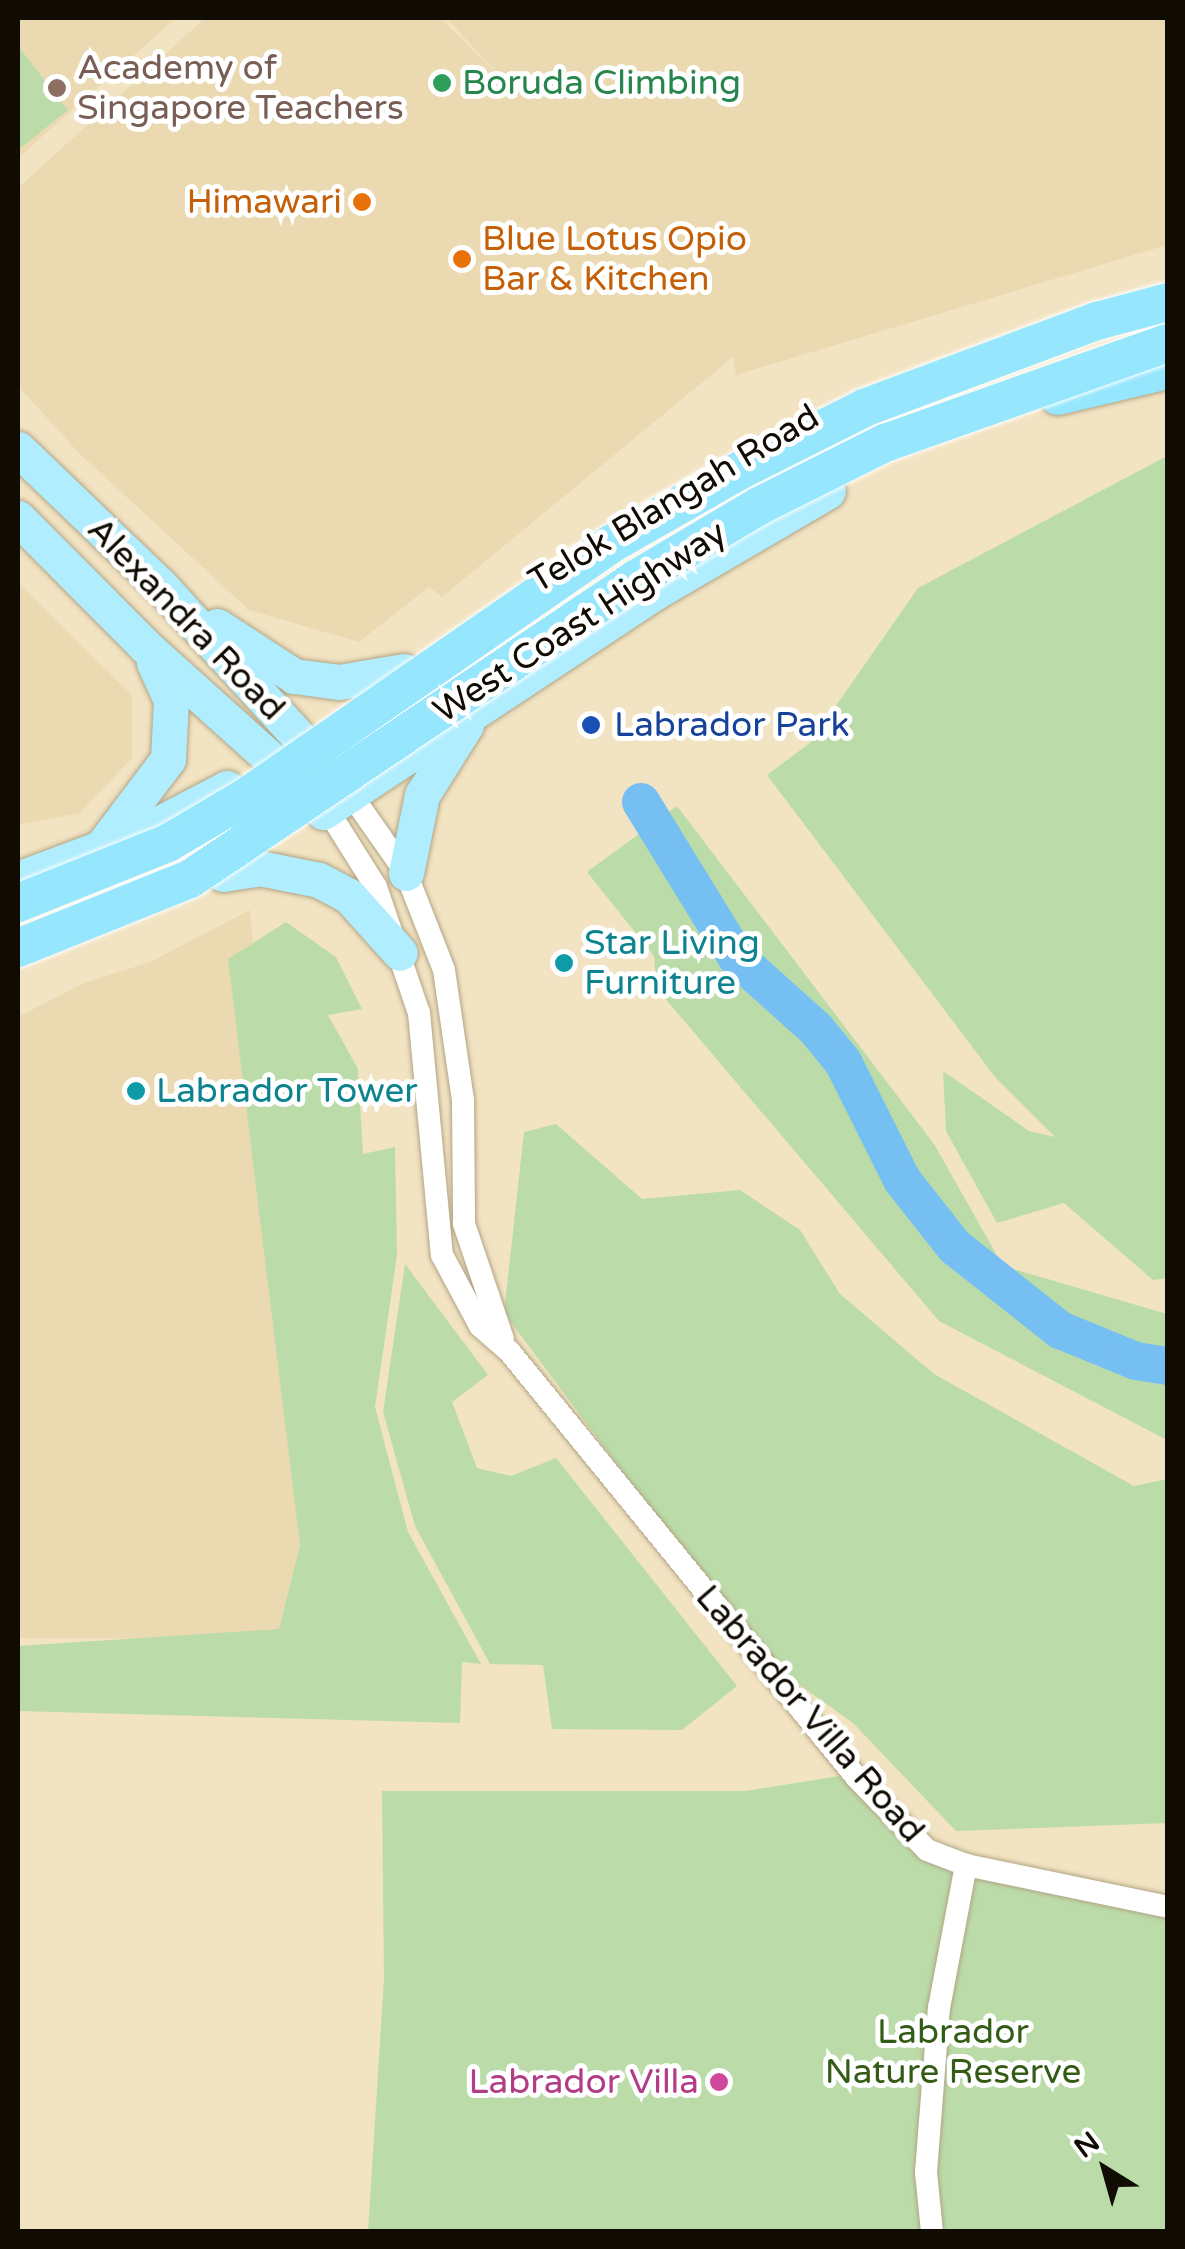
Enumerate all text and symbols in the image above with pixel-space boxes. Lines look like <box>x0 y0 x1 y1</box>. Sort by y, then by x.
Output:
place label: Academy of Singapore Teachers <box>77 47 404 129</box>
place label: Boruda Climbing <box>462 62 741 104</box>
marker: Boruda Climbing <box>431 72 453 94</box>
marker: Academy of Singapore Teachers <box>46 77 68 99</box>
place label: Himawari <box>186 181 342 223</box>
marker: Himawari <box>351 191 373 213</box>
place label: Blue Lotus Opio Bar & Kitchen <box>482 218 747 300</box>
marker: Blue Lotus Opio Bar & Kitchen <box>451 248 473 270</box>
street label: Telok Blangah Road <box>521 396 827 602</box>
street label: Alexandra Road <box>78 509 294 729</box>
street label: West Coast Highway <box>426 512 734 732</box>
place label: Labrador Park <box>614 704 850 746</box>
marker: Labrador Park <box>578 712 604 738</box>
place label: Star Living Furniture <box>584 922 760 1004</box>
marker: Star Living Furniture <box>553 952 575 974</box>
place label: Labrador Tower <box>156 1070 418 1112</box>
marker: Labrador Tower <box>125 1080 147 1102</box>
street label: Labrador Villa Road <box>687 1577 933 1851</box>
park label: Labrador Nature Reserve <box>825 2011 1081 2093</box>
place label: Labrador Villa <box>468 2061 699 2103</box>
marker: Labrador Villa <box>708 2071 730 2093</box>
north arrow <box>1055 2119 1155 2219</box>
text: N <box>1068 2125 1106 2165</box>

